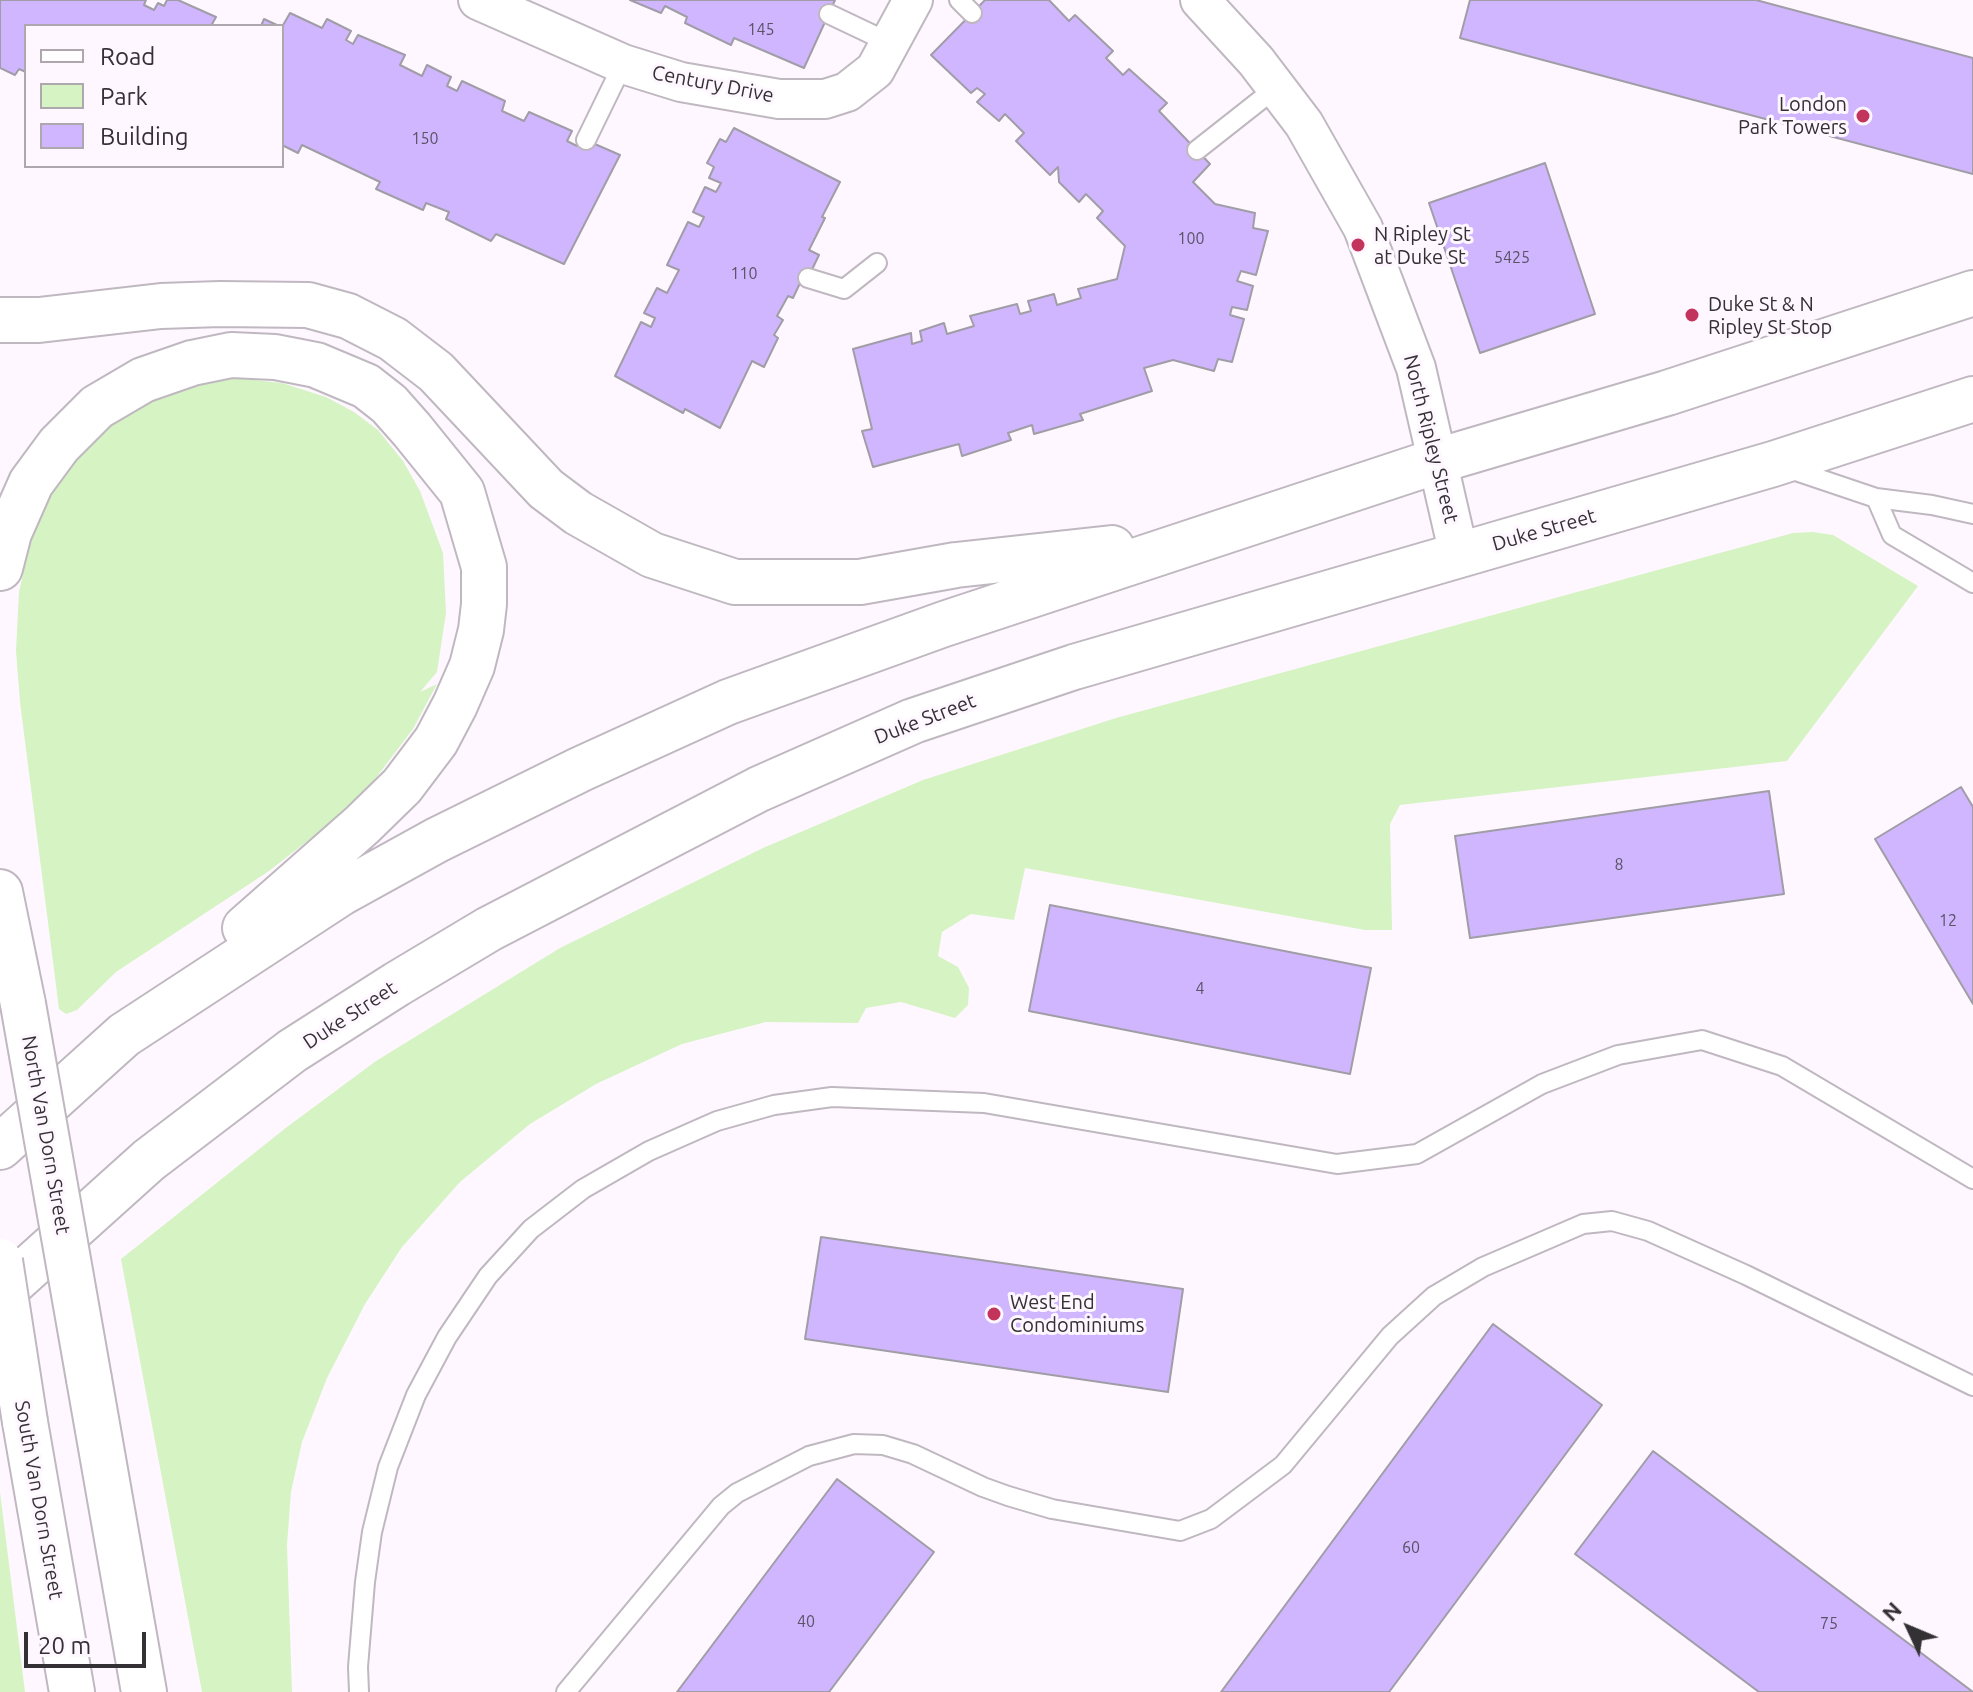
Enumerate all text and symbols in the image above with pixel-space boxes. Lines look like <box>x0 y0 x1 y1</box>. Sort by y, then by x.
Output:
house number: 145 <box>747 20 775 40</box>
legend <box>24 24 284 168</box>
text: Road <box>100 43 155 70</box>
street label: Century Drive <box>650 60 776 108</box>
text: Park <box>100 83 148 110</box>
place label: London Park Towers <box>1738 92 1847 139</box>
marker: London Park Towers <box>1854 107 1872 125</box>
text: Building <box>100 123 188 150</box>
house number: 150 <box>411 129 439 149</box>
place label: N Ripley St at Duke St <box>1374 222 1471 269</box>
house number: 100 <box>1177 229 1205 249</box>
marker: N Ripley St at Duke St <box>1349 236 1367 254</box>
house number: 5425 <box>1494 248 1530 268</box>
house number: 110 <box>730 264 758 284</box>
place label: Duke St & N Ripley St Stop <box>1708 292 1832 339</box>
marker: Duke St & N Ripley St Stop <box>1683 306 1701 324</box>
street label: North Ripley Street <box>1398 352 1464 526</box>
street label: Duke Street <box>1489 504 1599 556</box>
street label: Duke Street <box>871 689 979 749</box>
house number: 8 <box>1614 855 1624 875</box>
house number: 12 <box>1939 911 1957 931</box>
street label: Duke Street <box>299 976 401 1054</box>
house number: 4 <box>1195 979 1205 999</box>
street label: North Van Dorn Street <box>17 1034 75 1236</box>
place label: West End Condominiums <box>1010 1290 1145 1337</box>
marker: West End Condominiums <box>985 1305 1003 1323</box>
street label: South Van Dorn Street <box>10 1399 68 1601</box>
house number: 60 <box>1402 1538 1420 1558</box>
north arrow <box>1869 1588 1949 1668</box>
text: N <box>1877 1596 1906 1626</box>
house number: 40 <box>797 1612 815 1632</box>
house number: 75 <box>1820 1614 1838 1634</box>
scale bar <box>28 1616 150 1666</box>
text: 20 m <box>38 1632 91 1659</box>

